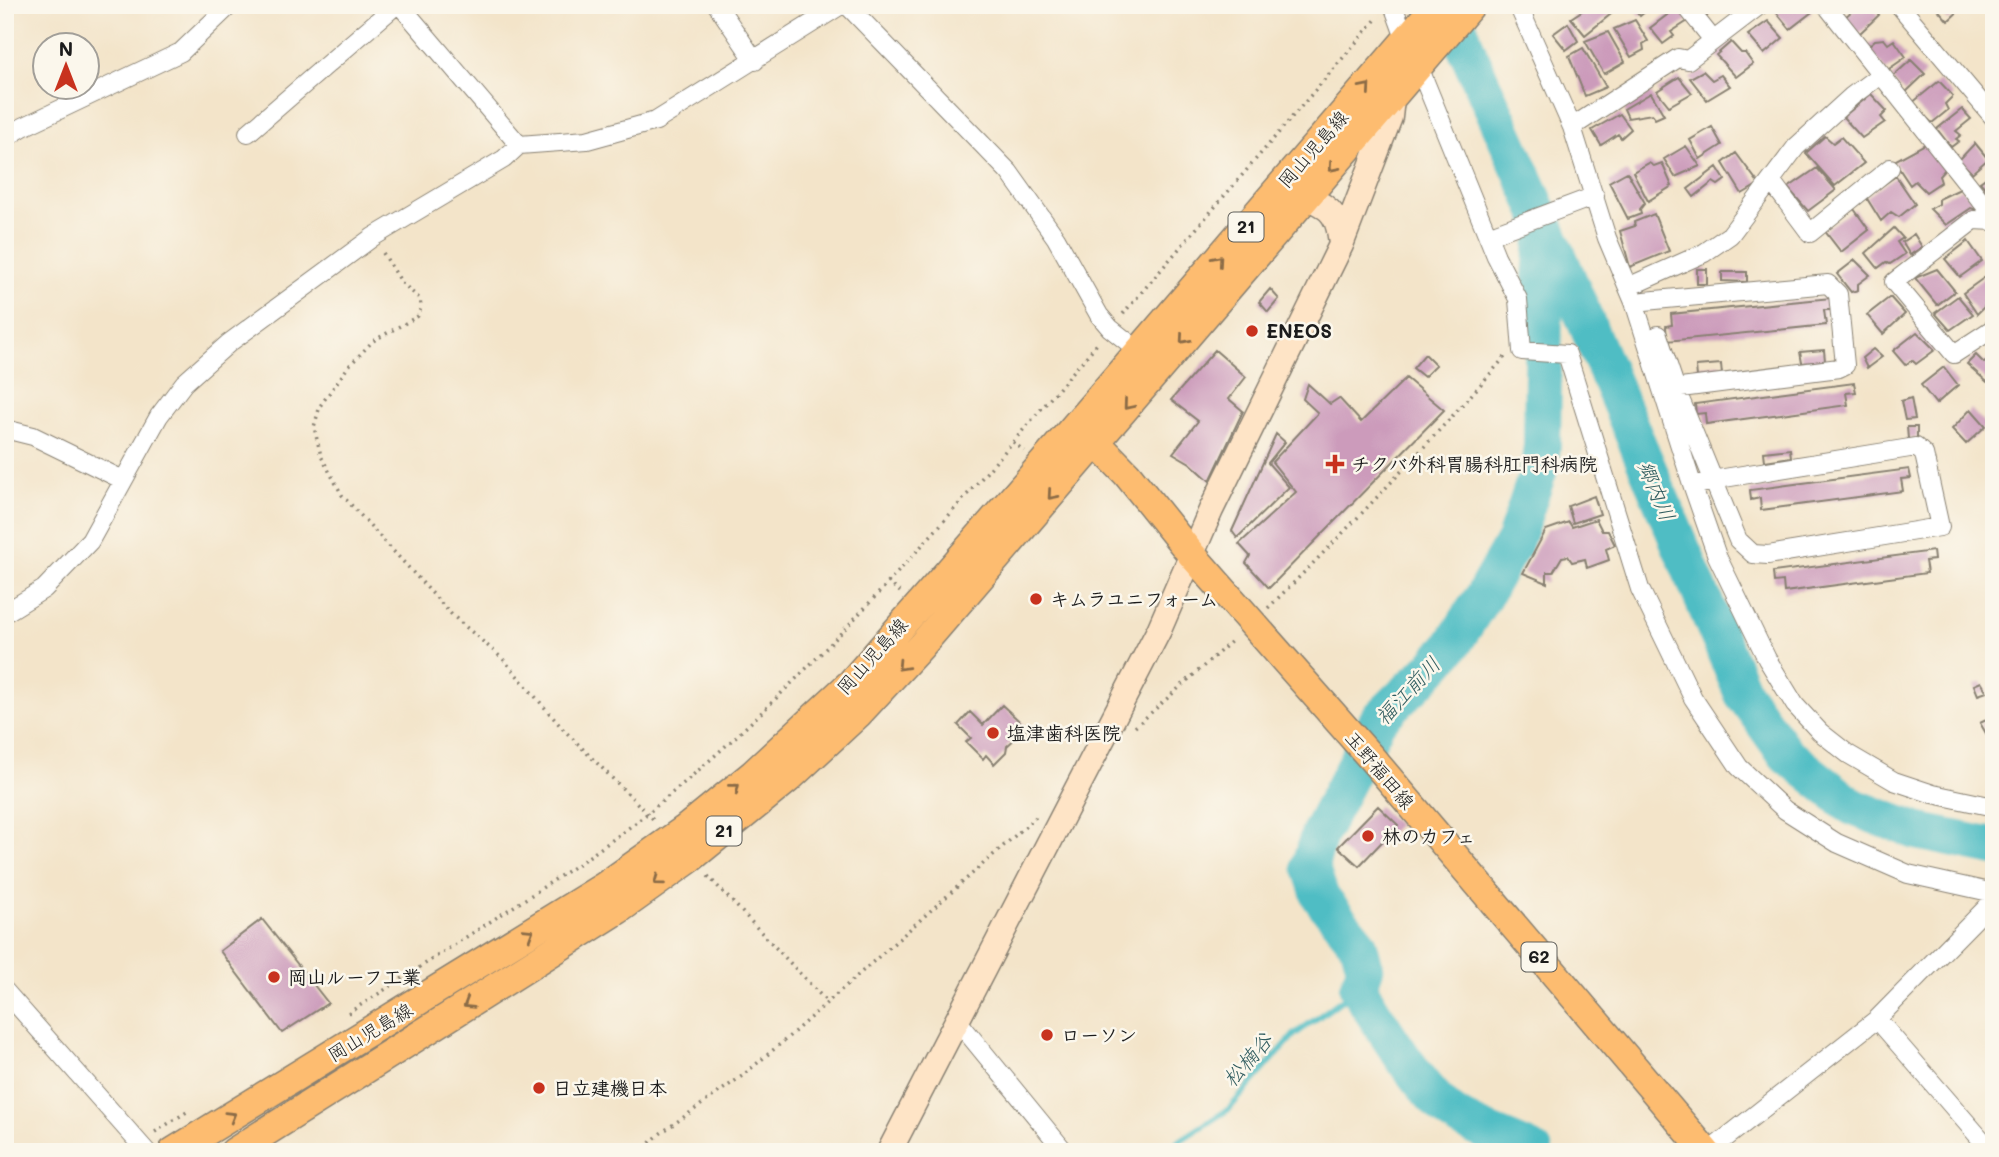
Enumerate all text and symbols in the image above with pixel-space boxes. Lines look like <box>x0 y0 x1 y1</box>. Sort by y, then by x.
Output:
north arrow <box>32 32 102 102</box>
text: N <box>59 36 73 61</box>
one-way arrow <box>1358 83 1370 96</box>
street label: 岡山児島線 <box>1272 105 1353 193</box>
one-way arrow <box>1329 159 1341 172</box>
road number: 21 <box>1228 212 1264 242</box>
one-way arrow <box>1210 256 1222 269</box>
place label: ENEOS <box>1266 318 1332 343</box>
marker: ENEOS <box>1244 323 1260 339</box>
one-way arrow <box>1180 331 1192 344</box>
one-way arrow <box>1124 396 1136 409</box>
place label: チクバ外科胃腸科肛門科病院 <box>1351 451 1598 476</box>
marker: チクバ外科胃腸科肛門科病院 <box>1325 454 1345 474</box>
water label: 郷内川 <box>1633 456 1682 525</box>
one-way arrow <box>1048 486 1060 499</box>
place label: キムラユニフォーム <box>1050 586 1218 611</box>
marker: キムラユニフォーム <box>1028 591 1044 607</box>
street label: 岡山児島線 <box>831 612 913 699</box>
water label: 福江前川 <box>1368 650 1445 730</box>
one-way arrow <box>898 658 911 671</box>
place label: 塩津歯科医院 <box>1007 720 1121 745</box>
marker: 塩津歯科医院 <box>985 725 1001 741</box>
street label: 玉野福田線 <box>1340 725 1420 814</box>
one-way arrow <box>728 784 740 797</box>
road number: 21 <box>706 816 742 846</box>
place label: 林のカフェ <box>1382 823 1475 848</box>
marker: 林のカフェ <box>1360 828 1376 844</box>
one-way arrow <box>654 873 666 885</box>
one-way arrow <box>522 929 535 942</box>
road number: 62 <box>1522 942 1556 972</box>
place label: 岡山ルーフ工業 <box>288 964 421 989</box>
marker: 岡山ルーフ工業 <box>266 969 282 985</box>
street label: 岡山児島線 <box>323 996 417 1067</box>
one-way arrow <box>462 996 475 1009</box>
place label: ローソン <box>1061 1022 1137 1047</box>
water label: 松楠谷 <box>1216 1026 1278 1092</box>
marker: ローソン <box>1039 1027 1055 1043</box>
place label: 日立建機日本 <box>553 1075 667 1100</box>
marker: 日立建機日本 <box>531 1080 547 1096</box>
one-way arrow <box>223 1112 236 1125</box>

